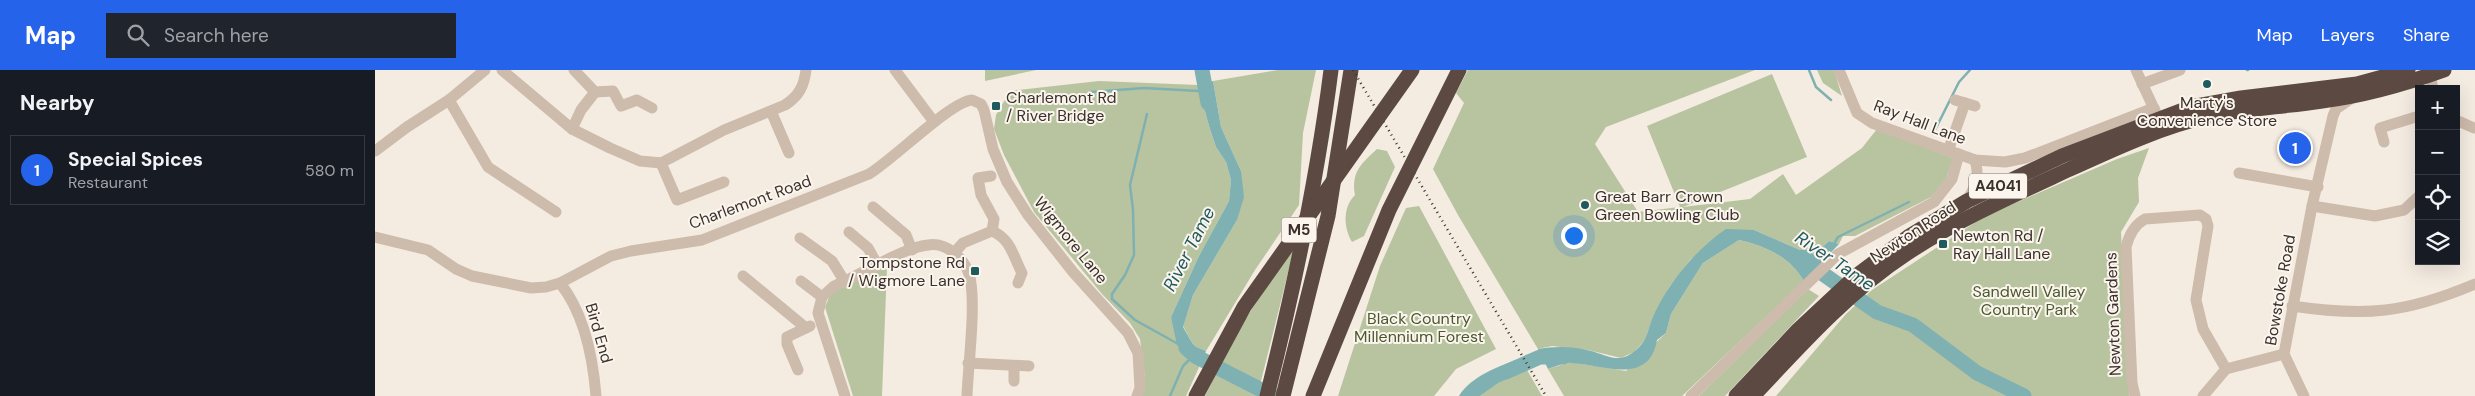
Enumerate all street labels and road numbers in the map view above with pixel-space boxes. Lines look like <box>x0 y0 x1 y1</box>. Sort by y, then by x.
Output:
street label: Ray Hall Lane <box>1871 95 1969 149</box>
street label: Charlemont Road <box>686 170 814 234</box>
road number: A4041 <box>1969 174 2027 198</box>
street label: Wigmore Lane <box>1029 192 1113 288</box>
street label: Newton Road <box>1866 196 1960 268</box>
road number: M5 <box>1281 218 1317 242</box>
street label: Bowstoke Road <box>2260 233 2300 347</box>
street label: Newton Gardens <box>2100 252 2126 376</box>
street label: Bird End <box>580 300 618 366</box>

